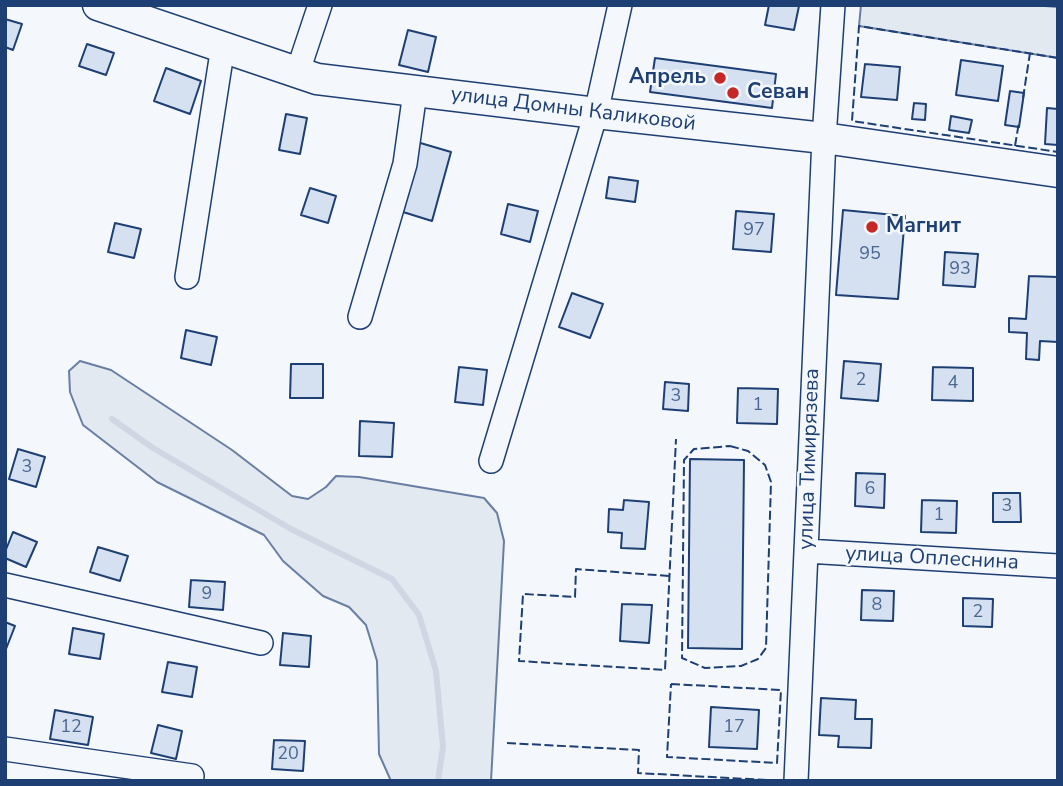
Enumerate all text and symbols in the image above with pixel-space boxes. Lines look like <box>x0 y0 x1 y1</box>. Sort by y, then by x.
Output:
place label: Апрель <box>629 65 706 91</box>
marker: Апрель <box>712 70 728 86</box>
place label: Севан <box>747 80 809 106</box>
street label: улица Домны Каликовой <box>449 82 697 138</box>
marker: Севан <box>725 85 741 101</box>
place label: Магнит <box>886 214 961 240</box>
marker: Магнит <box>864 219 880 235</box>
house number: 97 <box>743 220 765 242</box>
house number: 95 <box>859 244 881 266</box>
house number: 93 <box>949 259 971 281</box>
street label: улица Тимирязева <box>794 368 826 550</box>
house number: 2 <box>856 370 866 392</box>
house number: 4 <box>948 373 958 395</box>
house number: 3 <box>671 386 681 408</box>
house number: 1 <box>753 395 763 417</box>
house number: 3 <box>22 457 32 479</box>
house number: 6 <box>865 479 875 501</box>
house number: 3 <box>1002 496 1012 518</box>
house number: 1 <box>934 505 944 527</box>
street label: улица Оплеснина <box>844 542 1020 576</box>
house number: 9 <box>202 584 212 606</box>
house number: 8 <box>872 595 882 617</box>
house number: 2 <box>973 602 983 624</box>
house number: 12 <box>60 717 82 739</box>
house number: 17 <box>723 717 745 739</box>
house number: 20 <box>277 744 299 766</box>

